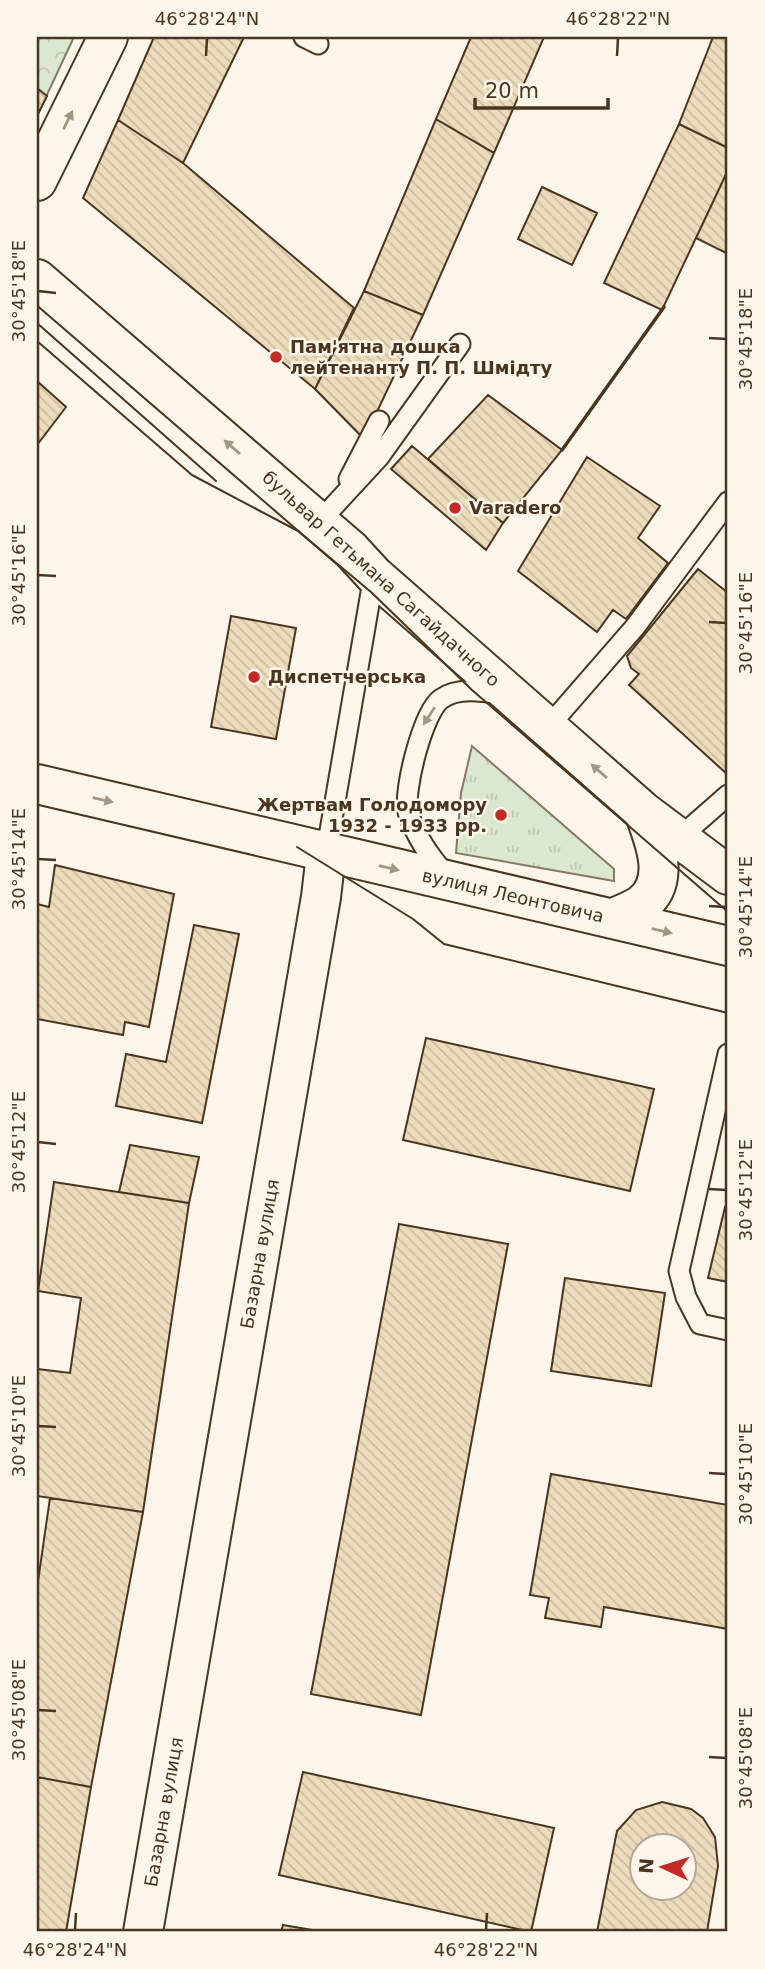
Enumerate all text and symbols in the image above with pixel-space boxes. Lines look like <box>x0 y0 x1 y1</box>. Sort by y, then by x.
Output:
text: 46°28'24"N <box>155 8 259 29</box>
text: 46°28'22"N <box>566 8 670 29</box>
scale bar <box>475 66 608 110</box>
text: 20 m <box>485 79 539 103</box>
one-way arrow <box>62 110 73 130</box>
text: 30°45'18"E <box>8 240 29 342</box>
text: 30°45'18"E <box>735 288 756 390</box>
place label: Пам'ятна дошка лейтенанту П. П. Шмідту <box>290 336 553 378</box>
marker: Пам'ятна дошка лейтенанту П. П. Шмідту <box>268 349 284 365</box>
one-way arrow <box>224 440 241 455</box>
street label: бульвар Гетьмана Сагайдачного <box>258 466 504 691</box>
place label: Varadero <box>469 497 561 518</box>
marker: Varadero <box>447 500 463 516</box>
text: 30°45'16"E <box>8 524 29 626</box>
text: 30°45'16"E <box>735 572 756 674</box>
place label: Диспетчерська <box>268 666 426 687</box>
marker: Диспетчерська <box>246 669 262 685</box>
one-way arrow <box>423 706 436 726</box>
one-way arrow <box>590 763 608 779</box>
place label: Жертвам Голодомору 1932 - 1933 рр. <box>257 794 487 836</box>
one-way arrow <box>92 795 114 806</box>
marker: Жертвам Голодомору 1932 - 1933 рр. <box>493 807 509 823</box>
text: 30°45'14"E <box>8 808 29 910</box>
text: 30°45'14"E <box>735 856 756 958</box>
one-way arrow <box>378 863 400 874</box>
street label: вулиця Леонтовича <box>420 864 606 927</box>
one-way arrow <box>651 925 673 936</box>
text: 30°45'12"E <box>8 1091 29 1193</box>
text: 30°45'12"E <box>735 1139 756 1241</box>
street label: Базарна вулиця <box>236 1177 283 1330</box>
text: 30°45'10"E <box>8 1375 29 1477</box>
text: 30°45'10"E <box>735 1423 756 1525</box>
text: 30°45'08"E <box>8 1659 29 1761</box>
text: 30°45'08"E <box>735 1707 756 1809</box>
street label: Базарна вулиця <box>140 1735 187 1888</box>
north arrow <box>628 1832 698 1902</box>
text: N <box>635 1857 658 1875</box>
text: 46°28'24"N <box>23 1939 127 1960</box>
text: 46°28'22"N <box>434 1939 538 1960</box>

